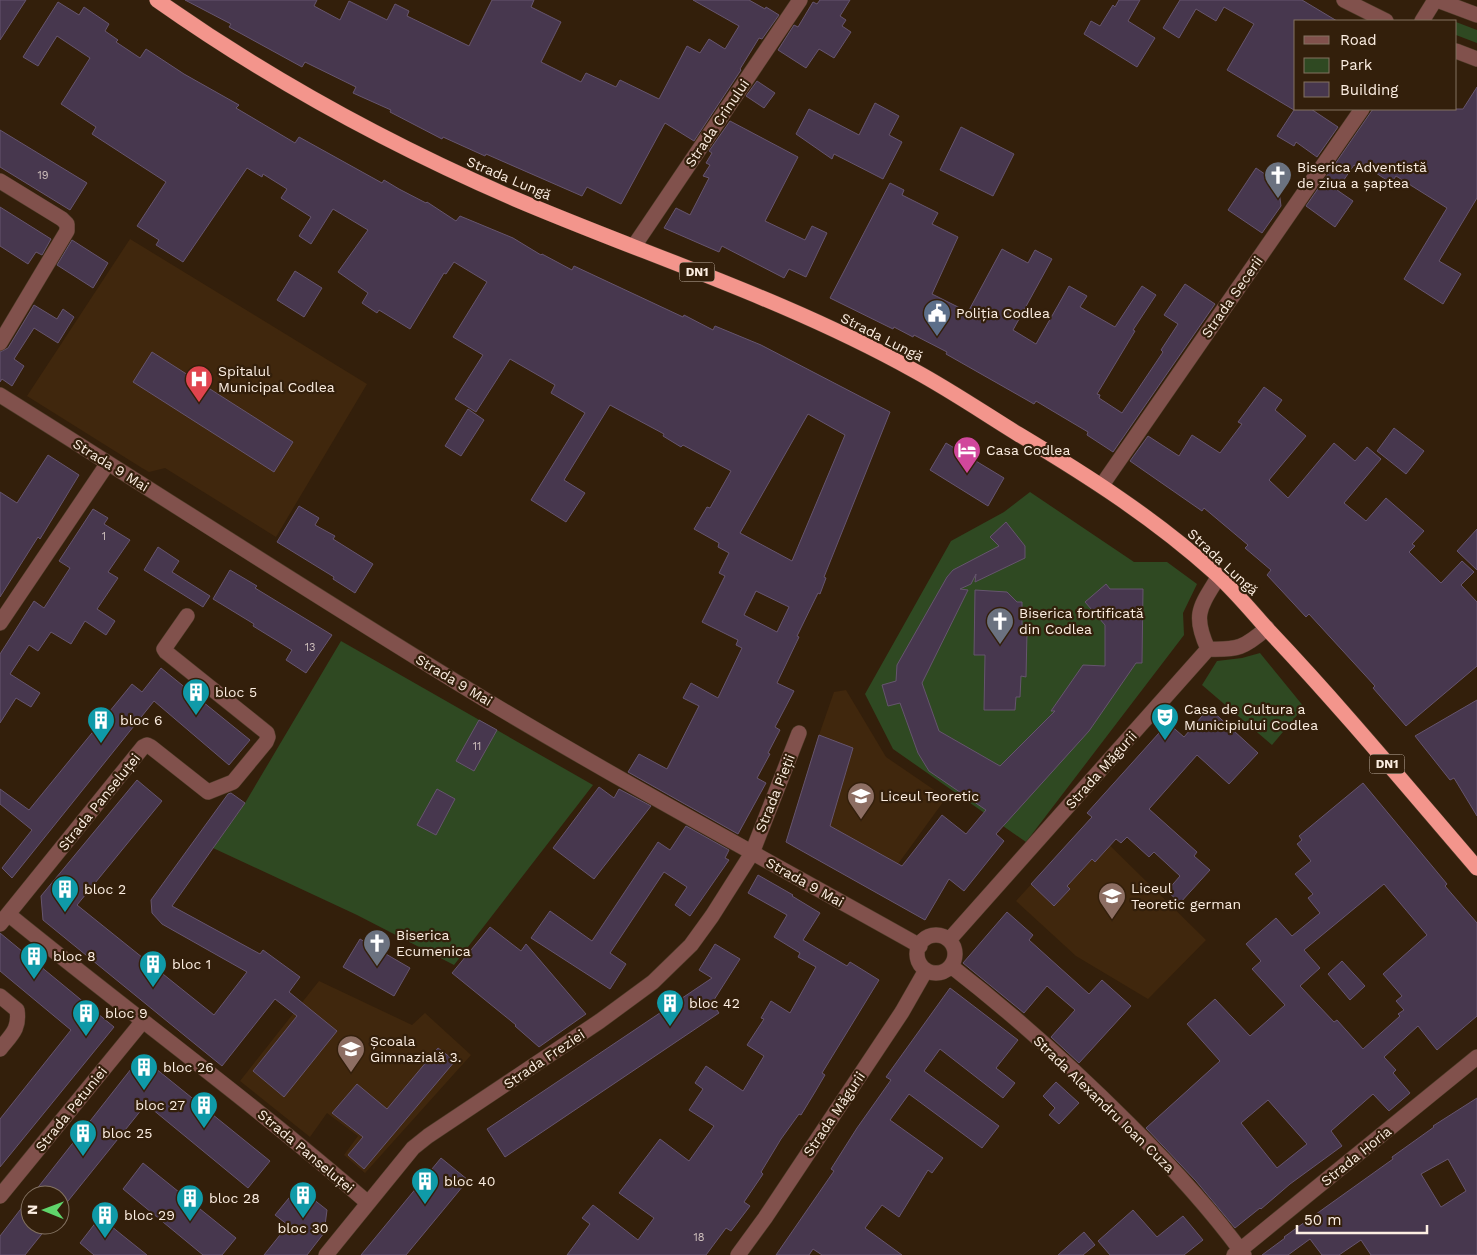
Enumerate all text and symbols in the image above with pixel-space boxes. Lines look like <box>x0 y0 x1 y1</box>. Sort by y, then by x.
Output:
legend <box>1294 20 1457 110</box>
text: Road <box>1340 31 1377 49</box>
text: Park <box>1340 56 1373 74</box>
street label: Strada Crinului <box>682 76 752 170</box>
text: Building <box>1340 81 1398 99</box>
street label: Strada Lungă <box>464 153 554 203</box>
place label: Biserica Adventistă de ziua a șaptea <box>1297 159 1427 192</box>
church icon: Biserica Adventistă de ziua a șaptea <box>1263 160 1293 199</box>
house number: 19 <box>37 169 49 182</box>
street label: Strada Secerii <box>1198 253 1266 341</box>
road number: DN1 <box>680 262 714 282</box>
public building icon: Poliția Codlea <box>922 298 952 337</box>
place label: Poliția Codlea <box>956 305 1050 322</box>
street label: Strada Lungă <box>838 309 926 365</box>
place label: Spitalul Municipal Codlea <box>218 363 335 395</box>
hospital icon: Spitalul Municipal Codlea <box>184 364 214 403</box>
street label: Strada 9 Mai <box>70 435 152 495</box>
hotel icon: Casa Codlea <box>952 435 982 474</box>
place label: Casa Codlea <box>986 442 1070 458</box>
street label: Strada Lungă <box>1185 525 1262 599</box>
house number: 1 <box>102 530 106 543</box>
place label: Biserica fortificată din Codlea <box>1019 605 1144 637</box>
church icon: Biserica fortificată din Codlea <box>985 606 1015 645</box>
house number: 13 <box>305 641 315 654</box>
street label: Strada 9 Mai <box>413 651 495 709</box>
building icon: bloc 5 <box>181 677 211 716</box>
place label: bloc 5 <box>215 684 257 700</box>
place label: Casa de Cultura a Municipiului Codlea <box>1184 701 1318 733</box>
theatre icon: Casa de Cultura a Municipiului Codlea <box>1150 702 1180 741</box>
building icon: bloc 6 <box>86 705 116 744</box>
place label: bloc 6 <box>120 712 163 728</box>
street label: Strada Măgurii <box>1062 728 1140 812</box>
house number: 11 <box>473 740 481 753</box>
street label: Strada Panseluței <box>55 750 144 855</box>
street label: Strada Pieții <box>752 752 799 835</box>
road number: DN1 <box>1370 754 1404 774</box>
school or university icon: Liceul Teoretic <box>846 781 876 820</box>
place label: Liceul Teoretic <box>880 788 979 804</box>
street label: Strada 9 Mai <box>763 854 847 910</box>
building icon: bloc 2 <box>50 874 80 913</box>
place label: Liceul Teoretic german <box>1131 880 1241 912</box>
place label: bloc 2 <box>84 881 126 897</box>
school or university icon: Liceul Teoretic german <box>1097 881 1127 920</box>
place label: Biserica Ecumenica <box>396 927 471 959</box>
church icon: Biserica Ecumenica <box>362 928 392 967</box>
building icon: bloc 8 <box>19 941 49 980</box>
place label: bloc 8 <box>53 948 96 964</box>
building icon: bloc 1 <box>138 949 168 988</box>
place label: bloc 1 <box>172 956 211 972</box>
building icon: bloc 42 <box>655 988 685 1027</box>
place label: bloc 42 <box>689 995 740 1011</box>
building icon: bloc 9 <box>71 998 101 1037</box>
place label: bloc 9 <box>105 1005 148 1021</box>
street label: Strada Freziei <box>501 1026 587 1092</box>
street label: Strada Alexandru Ioan Cuza <box>1030 1032 1178 1176</box>
place label: Școala Gimnazială 3. <box>370 1033 461 1065</box>
school or university icon: Școala Gimnazială 3. <box>336 1034 366 1073</box>
building icon: bloc 26 <box>129 1052 159 1091</box>
place label: bloc 26 <box>163 1059 214 1075</box>
street label: Strada Petuniei <box>32 1063 110 1155</box>
street label: Strada Măgurii <box>800 1069 868 1159</box>
building icon: bloc 27 <box>189 1090 219 1129</box>
place label: bloc 27 <box>135 1097 185 1113</box>
street label: Strada Panseluței <box>254 1106 357 1197</box>
building icon: bloc 25 <box>68 1118 98 1157</box>
street label: Strada Horia <box>1318 1123 1394 1189</box>
place label: bloc 25 <box>102 1125 152 1141</box>
building icon: bloc 40 <box>410 1166 440 1205</box>
place label: bloc 40 <box>444 1173 495 1189</box>
building icon: bloc 30 <box>288 1180 318 1219</box>
building icon: bloc 28 <box>175 1183 205 1222</box>
north arrow <box>20 1185 70 1235</box>
place label: bloc 28 <box>209 1190 260 1206</box>
building icon: bloc 29 <box>90 1200 120 1239</box>
scale bar <box>1297 1202 1427 1234</box>
text: N <box>24 1204 40 1215</box>
place label: bloc 29 <box>124 1207 175 1223</box>
text: 50 m <box>1304 1211 1341 1229</box>
place label: bloc 30 <box>278 1220 328 1236</box>
house number: 18 <box>693 1231 705 1244</box>

